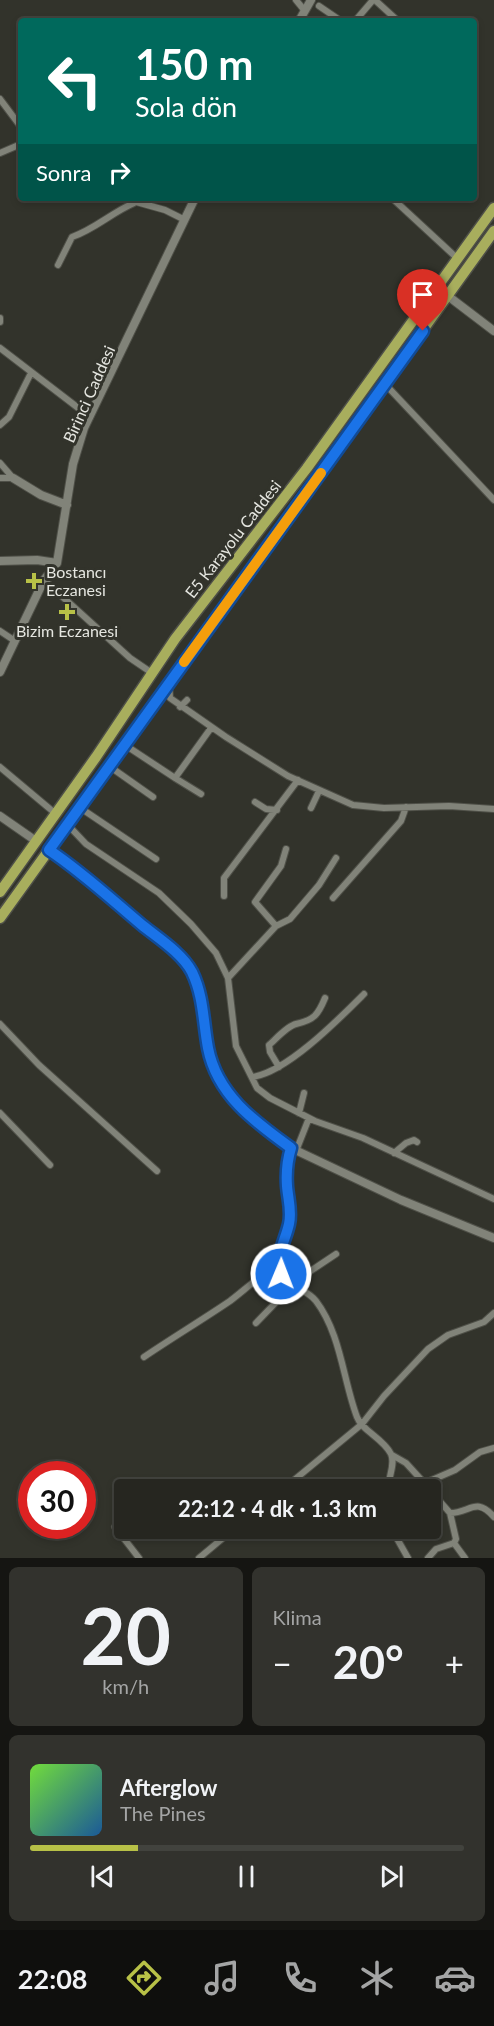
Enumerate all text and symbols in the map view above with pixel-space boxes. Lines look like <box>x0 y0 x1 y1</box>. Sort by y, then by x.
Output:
text: 150 m <box>135 39 253 89</box>
icon: left <box>36 42 114 120</box>
text: Sola dön <box>135 90 237 123</box>
icon: right <box>103 156 136 189</box>
text: Sonra <box>36 159 91 186</box>
pin <box>397 269 448 331</box>
icon: arrive <box>406 278 439 311</box>
street label: Birinci Caddesi <box>59 342 118 445</box>
street label: E5 Karayolu Caddesi <box>181 476 284 601</box>
place label: Bostancı Eczanesi <box>46 562 106 599</box>
marker: Bostancı Eczanesi <box>27 574 41 588</box>
marker: Bizim Eczanesi <box>60 605 74 619</box>
place label: Bizim Eczanesi <box>16 621 118 640</box>
position arrow <box>249 1242 313 1306</box>
speed limit sign: 30 <box>18 1461 96 1539</box>
text: 22:12 · 4 dk · 1.3 km <box>178 1495 377 1522</box>
text: 20 <box>81 1588 171 1682</box>
text: Klima <box>273 1605 322 1629</box>
text: 20° <box>333 1635 404 1689</box>
text: − <box>273 1643 292 1683</box>
text: + <box>445 1643 464 1683</box>
text: km/h <box>102 1674 149 1698</box>
text: Afterglow <box>120 1774 217 1801</box>
text: The Pines <box>120 1801 206 1825</box>
icon: previous <box>86 1860 119 1893</box>
icon: pause <box>230 1860 263 1893</box>
icon: next <box>375 1860 408 1893</box>
icon: directions <box>123 1957 165 1999</box>
icon: music <box>201 1957 243 1999</box>
icon: phone <box>279 1957 321 1999</box>
icon: climate <box>356 1957 398 1999</box>
icon: car <box>434 1957 476 1999</box>
text: 22:08 <box>18 1962 87 1995</box>

